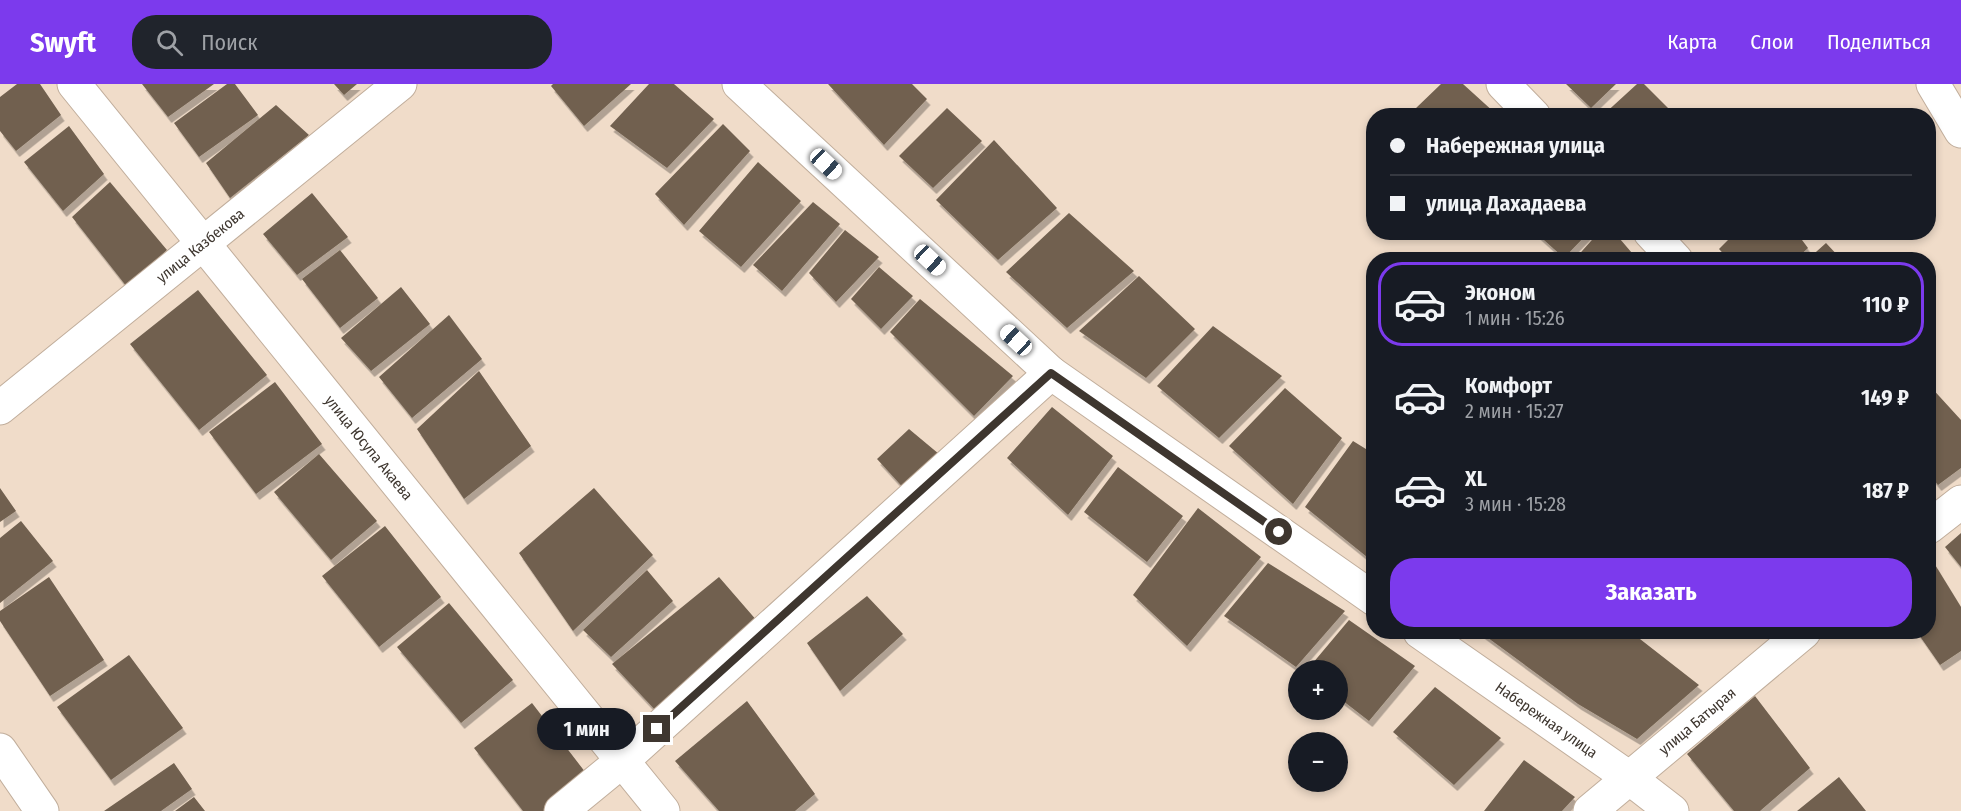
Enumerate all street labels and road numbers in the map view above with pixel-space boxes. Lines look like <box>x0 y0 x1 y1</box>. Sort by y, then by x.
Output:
street label: улица Казбекова <box>153 205 248 287</box>
street label: улица Юсупа Акаева <box>321 392 416 504</box>
street label: Набережная улица <box>1492 678 1601 762</box>
street label: улица Батырая <box>1655 684 1740 759</box>

